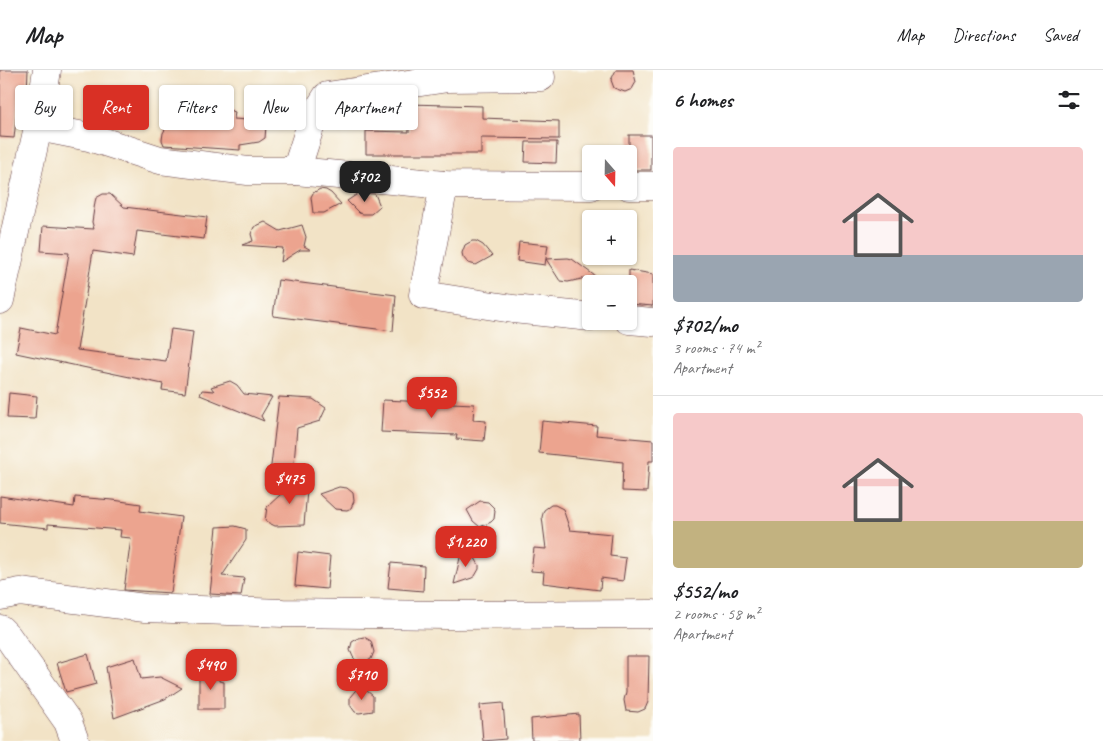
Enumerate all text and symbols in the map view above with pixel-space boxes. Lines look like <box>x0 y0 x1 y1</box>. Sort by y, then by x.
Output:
text: Map <box>25 20 62 50</box>
text: Map <box>897 24 924 46</box>
text: Directions <box>952 24 1015 46</box>
text: Saved <box>1043 24 1078 46</box>
chip: Buy <box>15 85 73 130</box>
chip: Rent <box>83 85 149 130</box>
chip: Filters <box>159 85 234 130</box>
chip: New <box>244 85 306 130</box>
chip: Apartment <box>316 85 418 130</box>
icon: filters <box>1055 86 1083 114</box>
text: 6 homes <box>673 87 733 113</box>
north arrow <box>582 145 638 200</box>
map controls <box>582 145 637 330</box>
pin: $702 <box>335 160 395 203</box>
text: $702 <box>351 167 379 187</box>
icon: home <box>833 180 923 270</box>
button: + <box>582 210 637 265</box>
button: − <box>582 275 637 330</box>
text: $702/mo <box>673 312 738 338</box>
text: 3 rooms · 74 m² <box>673 338 759 358</box>
text: Apartment <box>673 358 732 378</box>
pin: $552 <box>402 376 462 419</box>
text: $552 <box>418 383 446 403</box>
icon: home <box>833 445 923 535</box>
pin: $475 <box>260 462 320 505</box>
text: $475 <box>276 469 304 489</box>
pin: $1,220 <box>425 526 507 568</box>
text: $1,220 <box>446 532 486 552</box>
text: $552/mo <box>673 578 737 604</box>
text: 2 rooms · 58 m² <box>673 604 759 624</box>
text: Apartment <box>673 624 732 644</box>
pin: $490 <box>181 648 241 691</box>
text: $490 <box>197 655 225 675</box>
pin: $710 <box>332 658 392 701</box>
text: $710 <box>348 665 376 685</box>

